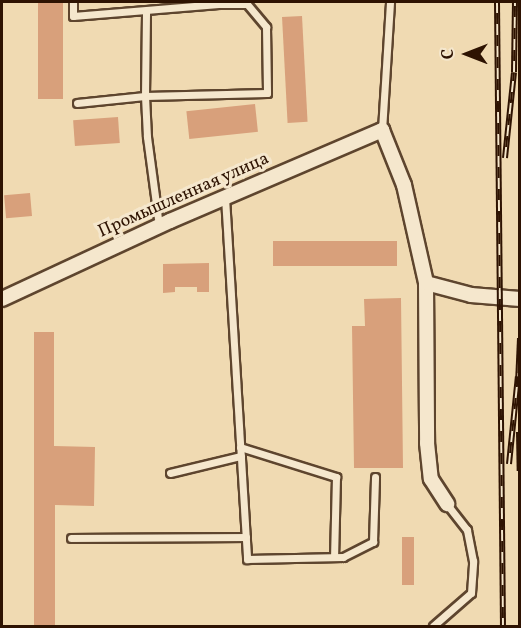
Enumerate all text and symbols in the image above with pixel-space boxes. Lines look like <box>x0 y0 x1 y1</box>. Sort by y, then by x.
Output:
north arrow <box>437 24 497 84</box>
text: С <box>438 49 460 59</box>
street label: Промышленная улица <box>95 148 273 244</box>

